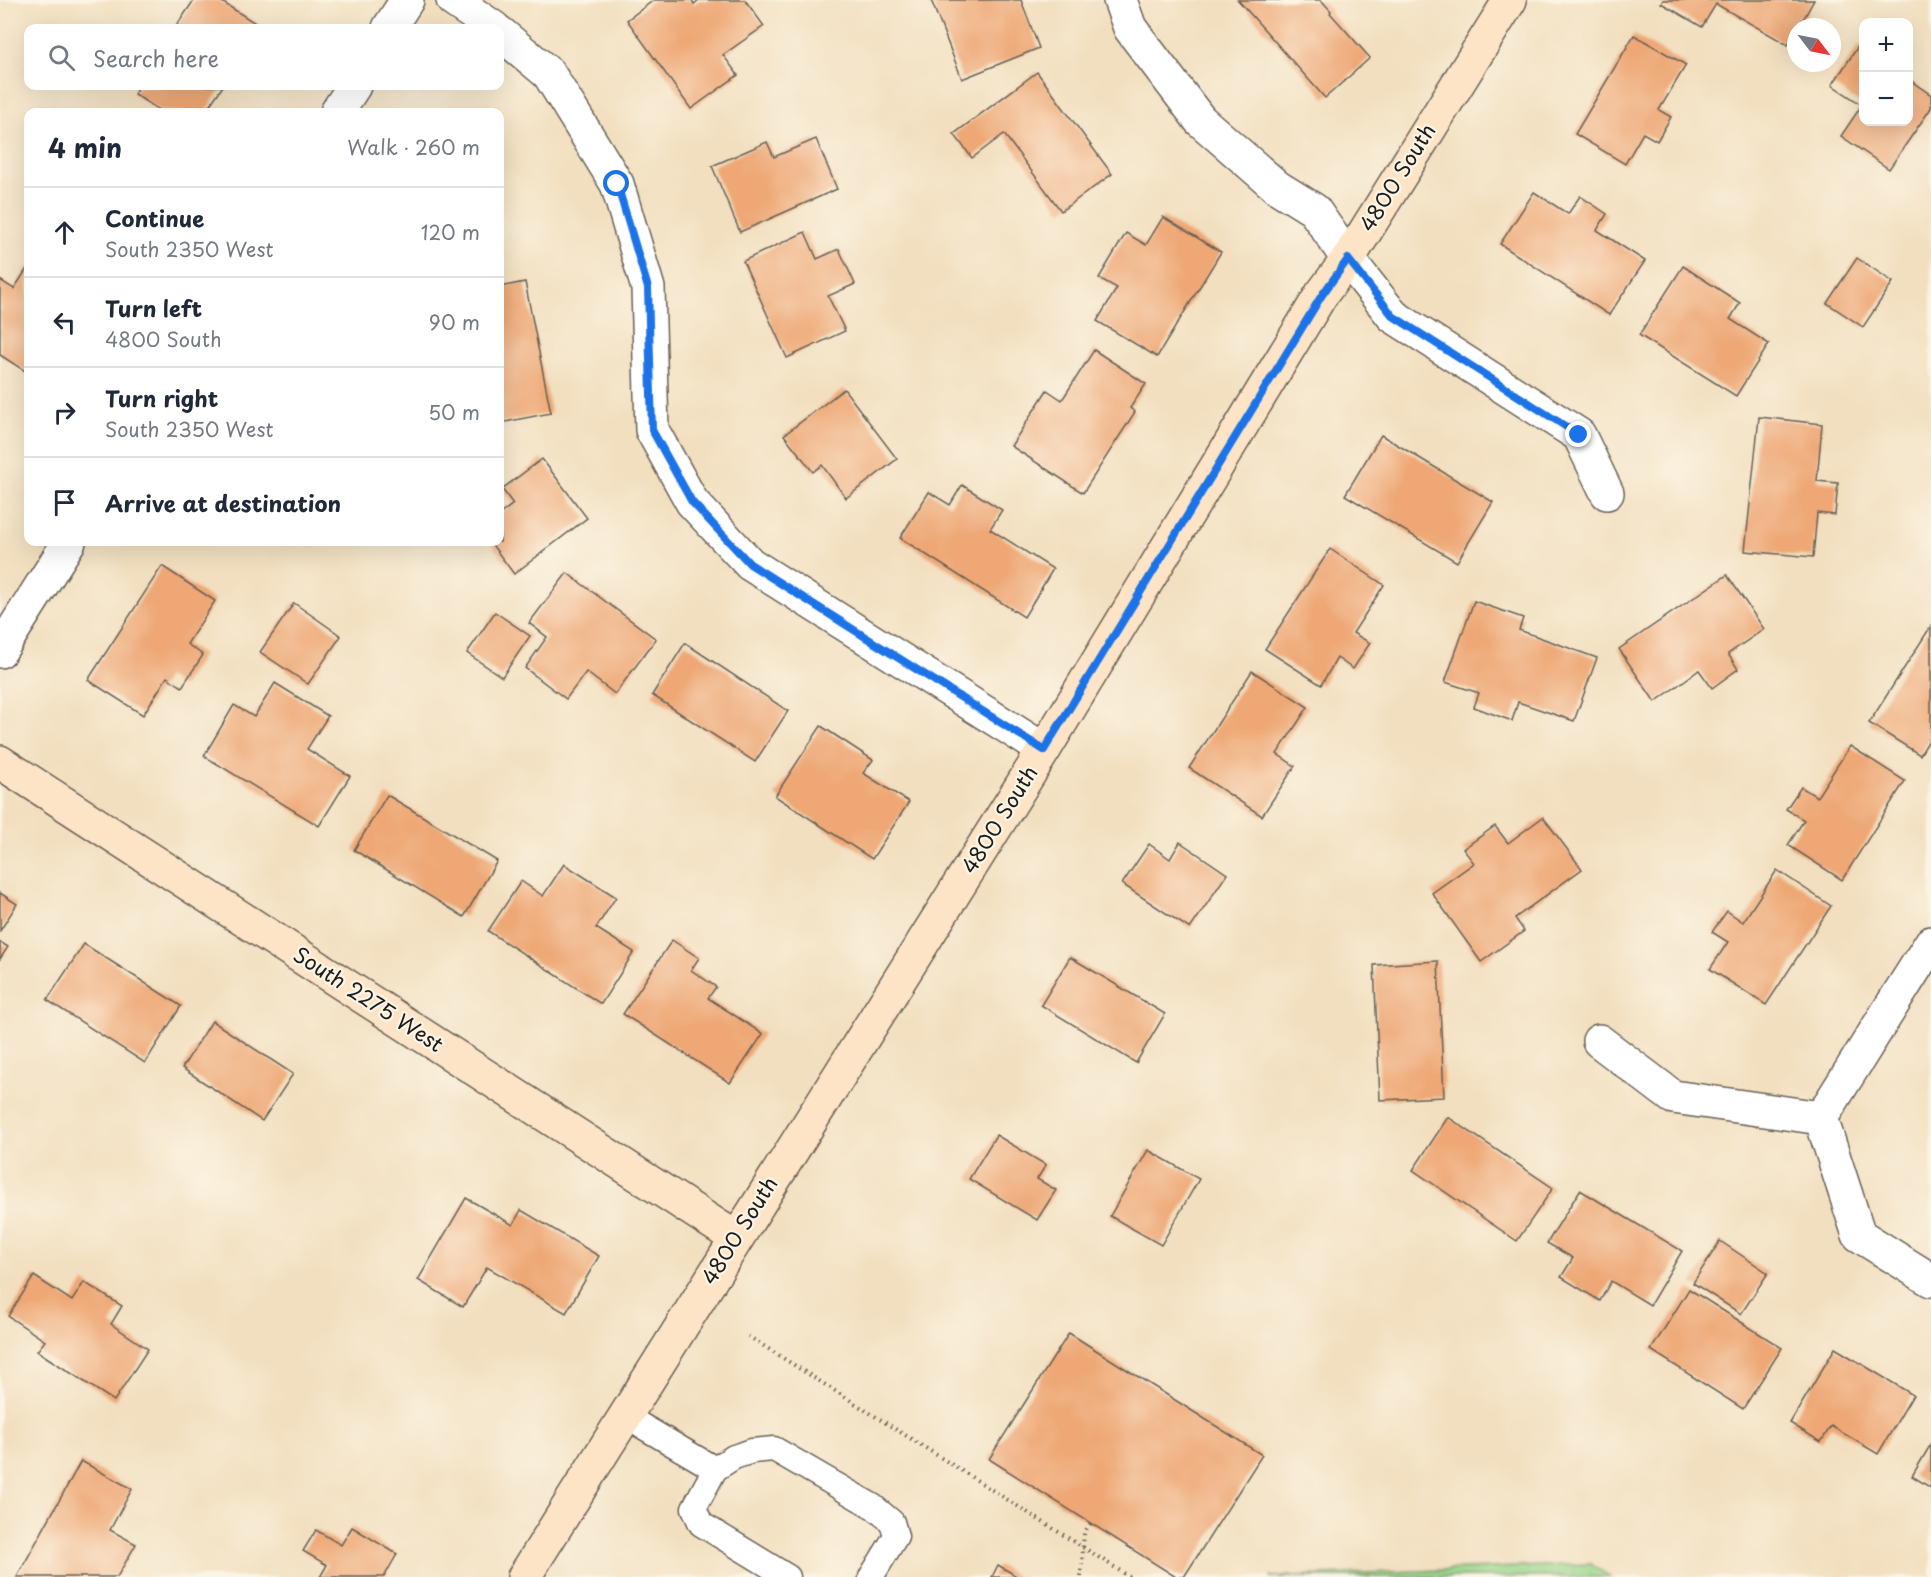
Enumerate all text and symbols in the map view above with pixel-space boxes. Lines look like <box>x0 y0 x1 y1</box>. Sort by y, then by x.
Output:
north arrow <box>1787 18 1841 72</box>
map controls <box>1859 18 1913 126</box>
button: + <box>1859 18 1913 72</box>
search box <box>24 24 504 90</box>
icon: search <box>45 41 78 74</box>
text: Search here <box>93 41 219 74</box>
button: − <box>1859 72 1913 126</box>
street label: 4800 South <box>1350 117 1442 237</box>
text: 4 min <box>48 128 122 167</box>
text: Walk · 260 m <box>347 132 480 162</box>
route start <box>603 170 629 196</box>
text: Continue <box>105 201 204 234</box>
icon: ahead <box>48 216 81 249</box>
text: 120 m <box>421 217 480 247</box>
text: South 2350 West <box>105 234 273 264</box>
text: Turn left <box>105 291 202 324</box>
icon: left <box>48 306 81 339</box>
text: 90 m <box>429 307 480 337</box>
text: 4800 South <box>105 324 222 354</box>
text: Turn right <box>105 381 218 414</box>
icon: right <box>48 396 81 429</box>
text: 50 m <box>428 397 480 427</box>
text: South 2350 West <box>105 414 273 444</box>
route end <box>1565 421 1591 447</box>
icon: arrive <box>48 486 81 519</box>
text: Arrive at destination <box>105 486 341 519</box>
street label: 4800 South <box>952 759 1044 879</box>
street label: South 2275 West <box>288 938 450 1059</box>
street label: 4800 South <box>692 1170 784 1290</box>

